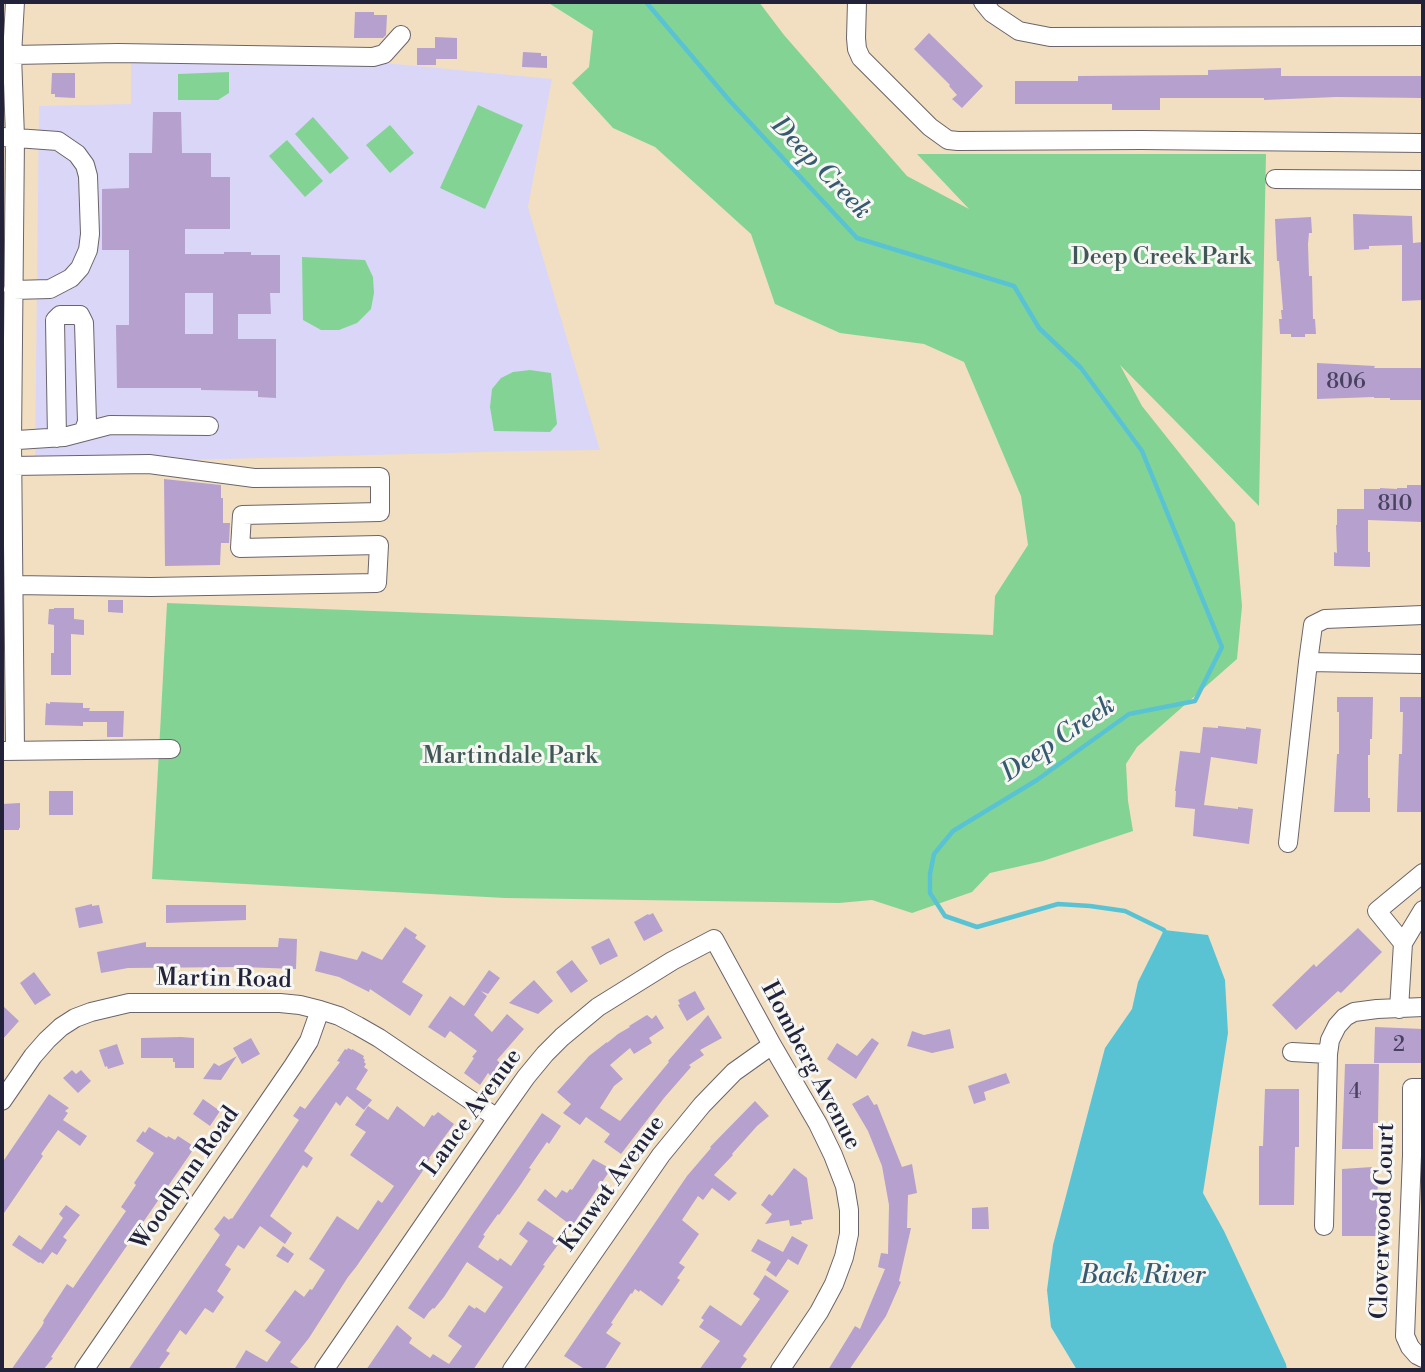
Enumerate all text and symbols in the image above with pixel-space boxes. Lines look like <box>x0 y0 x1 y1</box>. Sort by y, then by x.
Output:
water label: Deep Creek <box>763 111 877 227</box>
park label: Deep Creek Park <box>1071 244 1251 272</box>
house number: 806 <box>1326 370 1366 396</box>
house number: 810 <box>1378 492 1412 518</box>
water label: Deep Creek <box>996 691 1122 789</box>
park label: Martindale Park <box>423 743 597 771</box>
street label: Martin Road <box>156 964 292 996</box>
street label: Homberg Avenue <box>754 977 866 1155</box>
house number: 2 <box>1393 1033 1405 1059</box>
street label: Lance Avenue <box>417 1044 529 1182</box>
house number: 4 <box>1349 1080 1361 1106</box>
street label: Woodlynn Road <box>126 1102 246 1256</box>
street label: Kinwat Avenue <box>554 1110 672 1258</box>
street label: Cloverwood Court <box>1366 1122 1402 1320</box>
water label: Back River <box>1080 1261 1206 1293</box>

